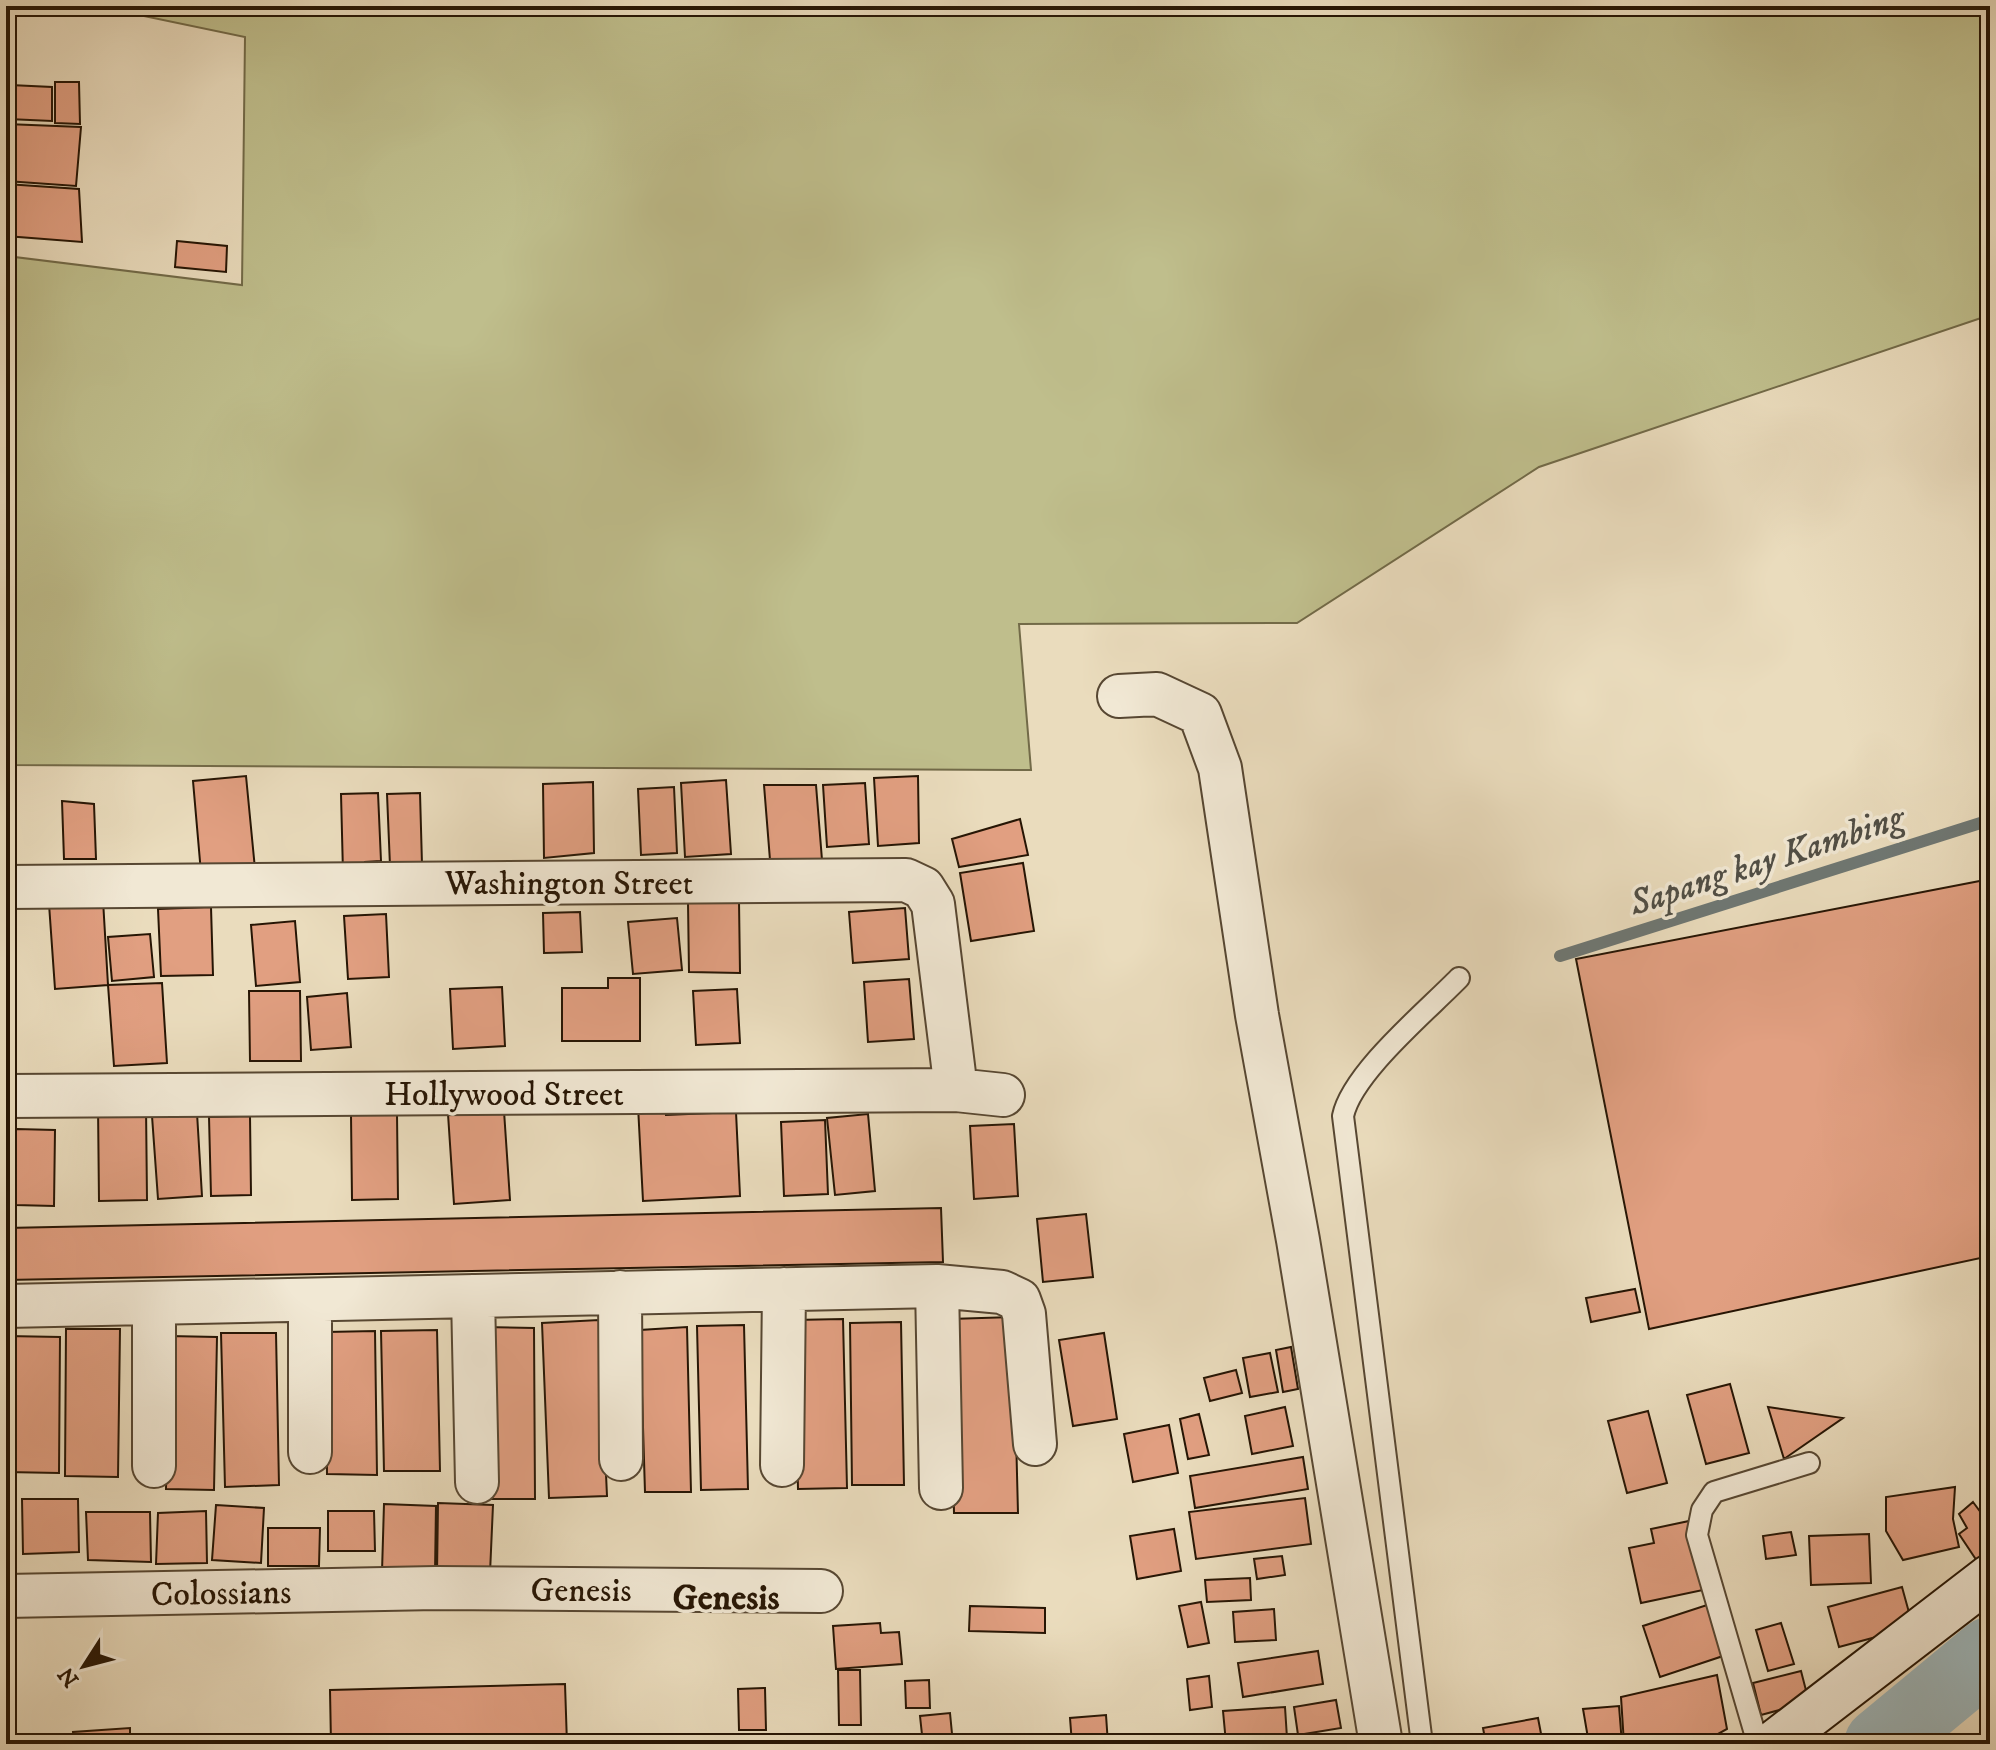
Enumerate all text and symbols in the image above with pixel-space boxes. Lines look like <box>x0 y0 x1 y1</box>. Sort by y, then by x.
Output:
water label: Sapang kay Kambing <box>1623 795 1913 927</box>
street label: Washington Street <box>444 863 693 905</box>
street label: Hollywood Street <box>384 1074 624 1116</box>
street label: Genesis <box>530 1570 632 1612</box>
street label: Colossians <box>150 1572 292 1616</box>
district label: Genesis <box>673 1576 780 1621</box>
north arrow <box>44 1626 124 1706</box>
text: N <box>53 1662 85 1692</box>

